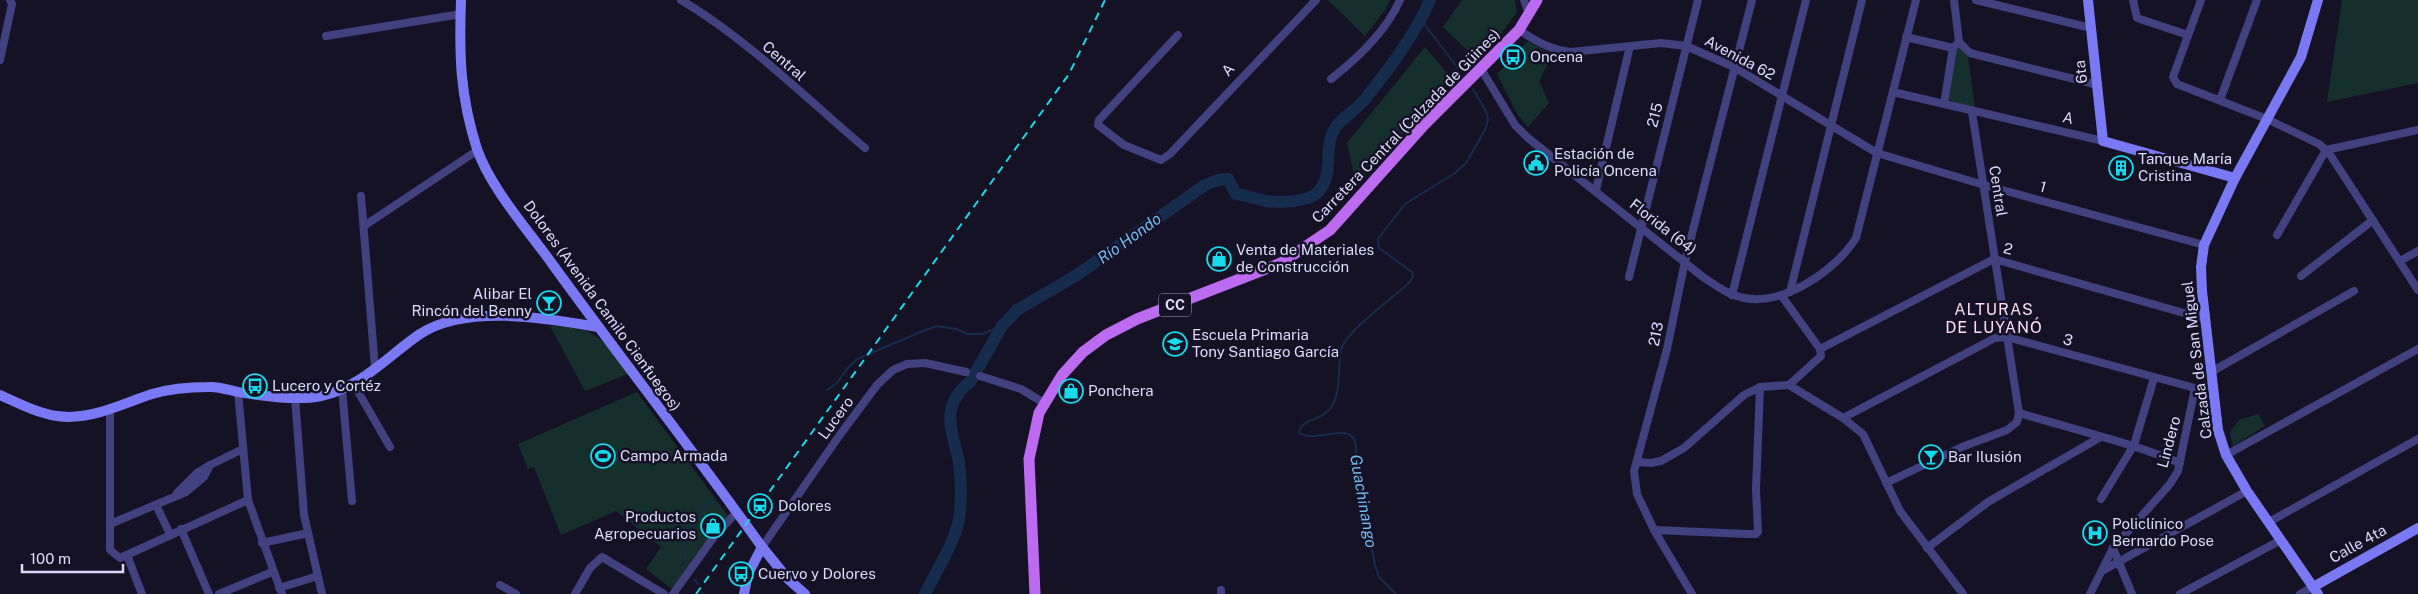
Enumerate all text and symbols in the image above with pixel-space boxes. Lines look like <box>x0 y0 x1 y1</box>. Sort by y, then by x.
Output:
street label: Carretera Central (Calzada de Güines) <box>1308 25 1503 226</box>
street label: Avenida 62 <box>1702 32 1778 83</box>
street label: Central <box>759 37 809 84</box>
bus stop icon: Oncena <box>1500 44 1526 70</box>
place label: Oncena <box>1530 48 1583 65</box>
street label: A <box>1218 60 1238 79</box>
street label: 6ta <box>2071 60 2090 85</box>
street label: 215 <box>1643 101 1666 129</box>
street label: A <box>2061 108 2076 127</box>
place label: Estación de Policía Oncena <box>1554 145 1657 179</box>
public building icon: Estación de Policía Oncena <box>1523 150 1549 176</box>
place label: Tanque María Cristina <box>2138 150 2232 184</box>
building icon: Tanque María Cristina <box>2108 155 2134 181</box>
street label: Central <box>1986 164 2011 218</box>
street label: 1 <box>2038 178 2048 196</box>
street label: Florida (64) <box>1627 195 1700 258</box>
street label: Dolores (Avenida Camilo Cienfuegos) <box>520 197 684 414</box>
water label: Río Hondo <box>1094 209 1165 268</box>
street label: 2 <box>2002 239 2015 258</box>
place label: Venta de Materiales de Construcción <box>1236 241 1374 275</box>
shop icon: Venta de Materiales de Construcción <box>1206 246 1232 272</box>
street label: Calzada de San Miguel <box>2178 280 2215 440</box>
place label: Alibar El Rincón del Benny <box>411 285 532 319</box>
bar icon: Alibar El Rincón del Benny <box>536 290 562 316</box>
road number: CC <box>1159 294 1191 316</box>
district label: ALTURAS DE LUYANÓ <box>1945 300 2043 337</box>
street label: 213 <box>1645 320 1666 348</box>
place label: Escuela Primaria Tony Santiago García <box>1192 326 1339 360</box>
street label: 3 <box>2061 330 2075 349</box>
school or university icon: Escuela Primaria Tony Santiago García <box>1162 331 1188 357</box>
bus stop icon: Lucero y Cortéz <box>242 373 268 399</box>
place label: Lucero y Cortéz <box>272 377 381 394</box>
shop icon: Ponchera <box>1058 378 1084 404</box>
place label: Ponchera <box>1088 382 1154 399</box>
street label: Lucero <box>815 393 857 442</box>
street label: Lindero <box>2153 414 2184 470</box>
sports icon: Campo Armada <box>590 443 616 469</box>
bar icon: Bar Ilusión <box>1918 444 1944 470</box>
place label: Campo Armada <box>620 447 727 464</box>
place label: Bar Ilusión <box>1948 448 2022 465</box>
water label: Guachinango <box>1346 453 1381 550</box>
station icon: Dolores <box>747 493 773 519</box>
place label: Dolores <box>778 497 831 514</box>
place label: Productos Agropecuarios <box>594 508 696 542</box>
shop icon: Productos Agropecuarios <box>700 513 726 539</box>
place label: Policlínico Bernardo Pose <box>2112 515 2214 549</box>
hospital icon: Policlínico Bernardo Pose <box>2082 520 2108 546</box>
street label: Calle 4ta <box>2326 521 2389 566</box>
scale bar <box>22 542 124 574</box>
text: 100 m <box>30 550 71 567</box>
bus stop icon: Cuervo y Dolores <box>728 561 754 587</box>
place label: Cuervo y Dolores <box>758 565 876 582</box>

